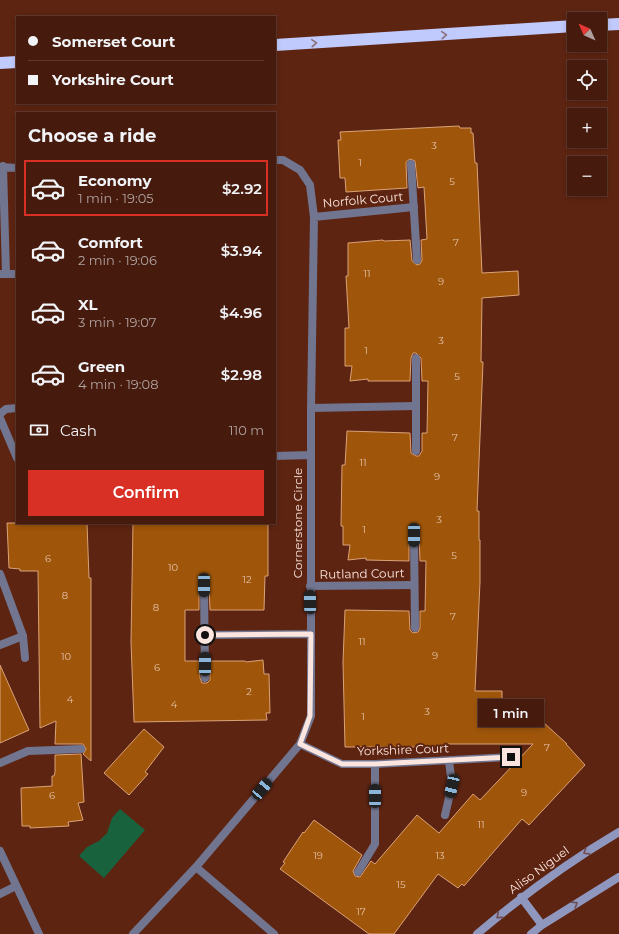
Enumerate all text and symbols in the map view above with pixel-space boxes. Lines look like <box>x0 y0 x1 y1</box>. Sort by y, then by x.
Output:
north arrow <box>567 12 607 52</box>
map controls <box>567 12 607 196</box>
one-way arrow <box>441 30 447 39</box>
text: Somerset Court <box>52 32 175 51</box>
one-way arrow <box>311 38 317 47</box>
button: locate <box>567 60 607 100</box>
text: Yorkshire Court <box>52 70 174 89</box>
button: + <box>567 108 607 148</box>
text: Choose a ride <box>28 125 156 147</box>
house number: 3 <box>431 139 437 152</box>
house number: 1 <box>358 156 362 169</box>
button: − <box>567 156 607 196</box>
icon: car <box>30 170 66 206</box>
text: Economy <box>78 171 151 190</box>
house number: 5 <box>449 175 455 188</box>
text: $2.92 <box>222 179 262 198</box>
street label: Norfolk Court <box>322 188 404 210</box>
text: 1 min · 19:05 <box>78 190 154 206</box>
icon: car <box>30 232 66 268</box>
text: Comfort <box>78 233 143 252</box>
house number: 7 <box>453 236 459 249</box>
text: $3.94 <box>221 241 262 260</box>
text: 2 min · 19:06 <box>78 252 157 268</box>
house number: 11 <box>363 267 371 280</box>
house number: 9 <box>438 275 444 288</box>
icon: car <box>30 294 66 330</box>
text: XL <box>78 295 97 314</box>
text: $4.96 <box>219 303 262 322</box>
text: 3 min · 19:07 <box>78 314 156 330</box>
house number: 3 <box>438 334 444 347</box>
house number: 1 <box>364 344 368 357</box>
icon: car <box>30 356 66 392</box>
text: Green <box>78 357 125 376</box>
text: $2.98 <box>221 365 262 384</box>
house number: 5 <box>454 370 460 383</box>
text: 4 min · 19:08 <box>78 376 158 392</box>
icon: cash <box>28 419 50 441</box>
text: Cash <box>60 421 97 440</box>
text: 110 m <box>229 422 264 438</box>
house number: 7 <box>452 431 458 444</box>
house number: 11 <box>359 456 367 469</box>
street label: Cornerstone Circle <box>290 468 305 578</box>
button: Confirm <box>28 470 264 516</box>
house number: 9 <box>434 470 440 483</box>
house number: 3 <box>436 513 442 526</box>
house number: 1 <box>362 523 366 536</box>
car <box>408 523 420 547</box>
house number: 5 <box>451 549 457 562</box>
house number: 6 <box>45 552 51 565</box>
house number: 10 <box>168 561 178 574</box>
street label: Rutland Court <box>319 565 405 582</box>
car <box>198 573 210 597</box>
house number: 12 <box>242 573 252 586</box>
house number: 8 <box>62 589 68 602</box>
car <box>304 590 316 614</box>
house number: 8 <box>153 601 159 614</box>
house number: 7 <box>450 610 456 623</box>
route start <box>196 626 214 644</box>
house number: 11 <box>358 635 366 648</box>
house number: 9 <box>432 649 438 662</box>
house number: 10 <box>61 650 71 663</box>
car <box>199 652 211 676</box>
house number: 6 <box>154 661 160 674</box>
house number: 2 <box>246 685 252 698</box>
house number: 4 <box>67 693 74 706</box>
house number: 4 <box>171 698 178 711</box>
callout: 1 min <box>478 699 544 727</box>
house number: 3 <box>424 705 430 718</box>
text: 1 min <box>494 705 528 721</box>
house number: 1 <box>361 710 365 723</box>
street label: Yorkshire Court <box>357 740 449 759</box>
house number: 7 <box>544 741 550 754</box>
route end <box>502 748 520 766</box>
car <box>443 773 461 799</box>
car <box>250 776 274 802</box>
car <box>369 784 381 808</box>
house number: 9 <box>521 786 527 799</box>
house number: 6 <box>49 789 55 802</box>
house number: 11 <box>477 818 485 831</box>
street label: Aliso Niguel <box>505 843 572 897</box>
one-way arrow <box>583 847 590 854</box>
house number: 19 <box>313 849 323 862</box>
house number: 13 <box>435 849 445 862</box>
house number: 15 <box>396 878 406 891</box>
one-way arrow <box>571 901 578 909</box>
house number: 17 <box>356 905 366 918</box>
one-way arrow <box>496 911 503 918</box>

